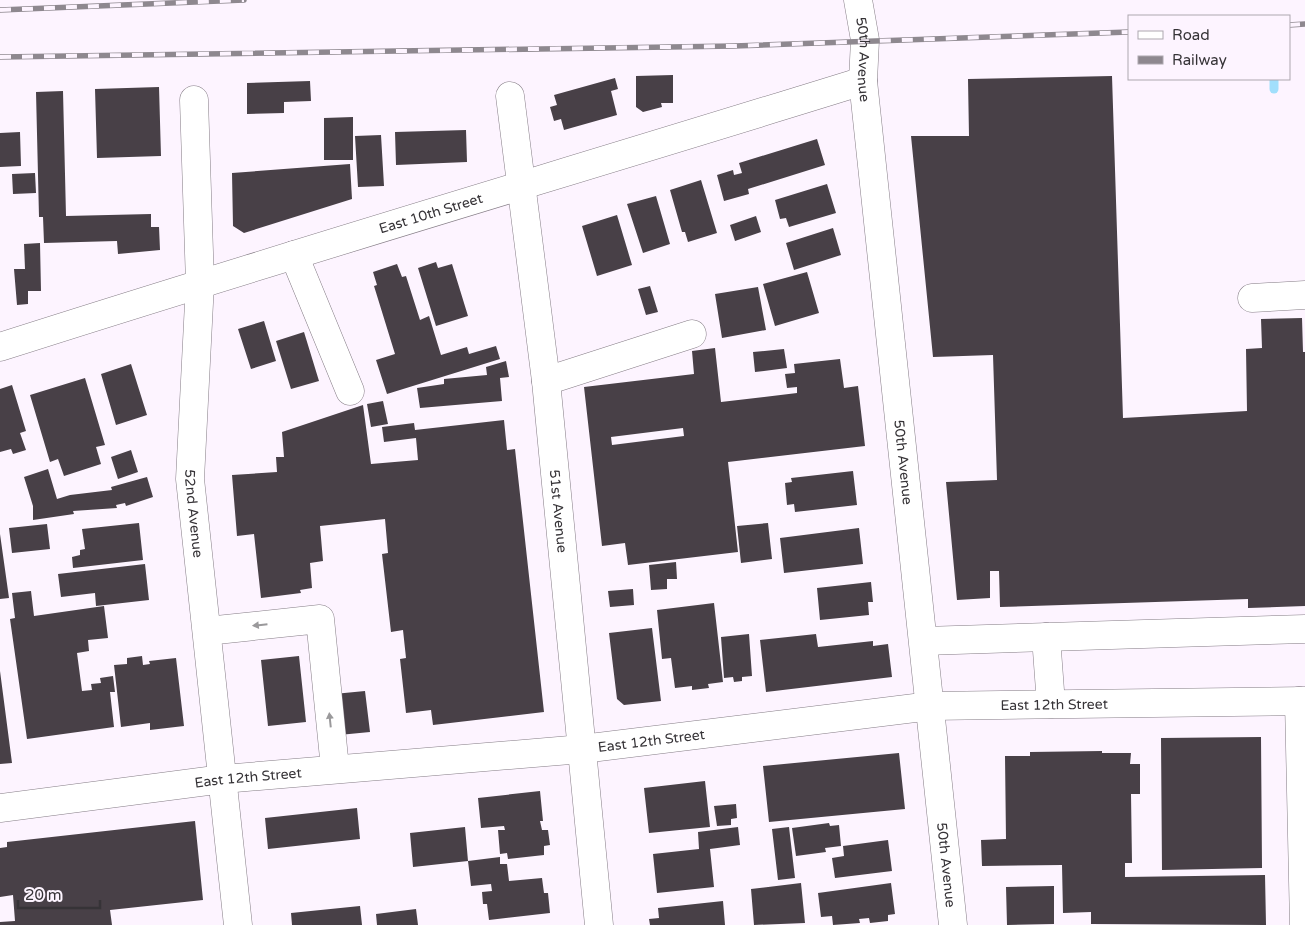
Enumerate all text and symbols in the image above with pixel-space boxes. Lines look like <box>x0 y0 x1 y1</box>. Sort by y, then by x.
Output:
legend <box>1128 15 1290 80</box>
street label: 50th Avenue <box>853 16 874 103</box>
text: Road <box>1172 26 1210 44</box>
text: Railway <box>1172 51 1227 69</box>
street label: East 10th Street <box>377 189 485 237</box>
street label: 50th Avenue <box>891 419 917 506</box>
street label: 52nd Avenue <box>181 469 207 559</box>
street label: 51st Avenue <box>546 469 571 554</box>
one-way arrow <box>251 621 267 629</box>
street label: East 12th Street <box>1000 695 1109 714</box>
one-way arrow <box>326 712 334 728</box>
street label: East 12th Street <box>597 725 706 755</box>
street label: East 12th Street <box>193 764 303 791</box>
street label: 50th Avenue <box>934 822 960 908</box>
scale bar <box>18 878 100 910</box>
text: 20 m <box>25 886 62 904</box>

